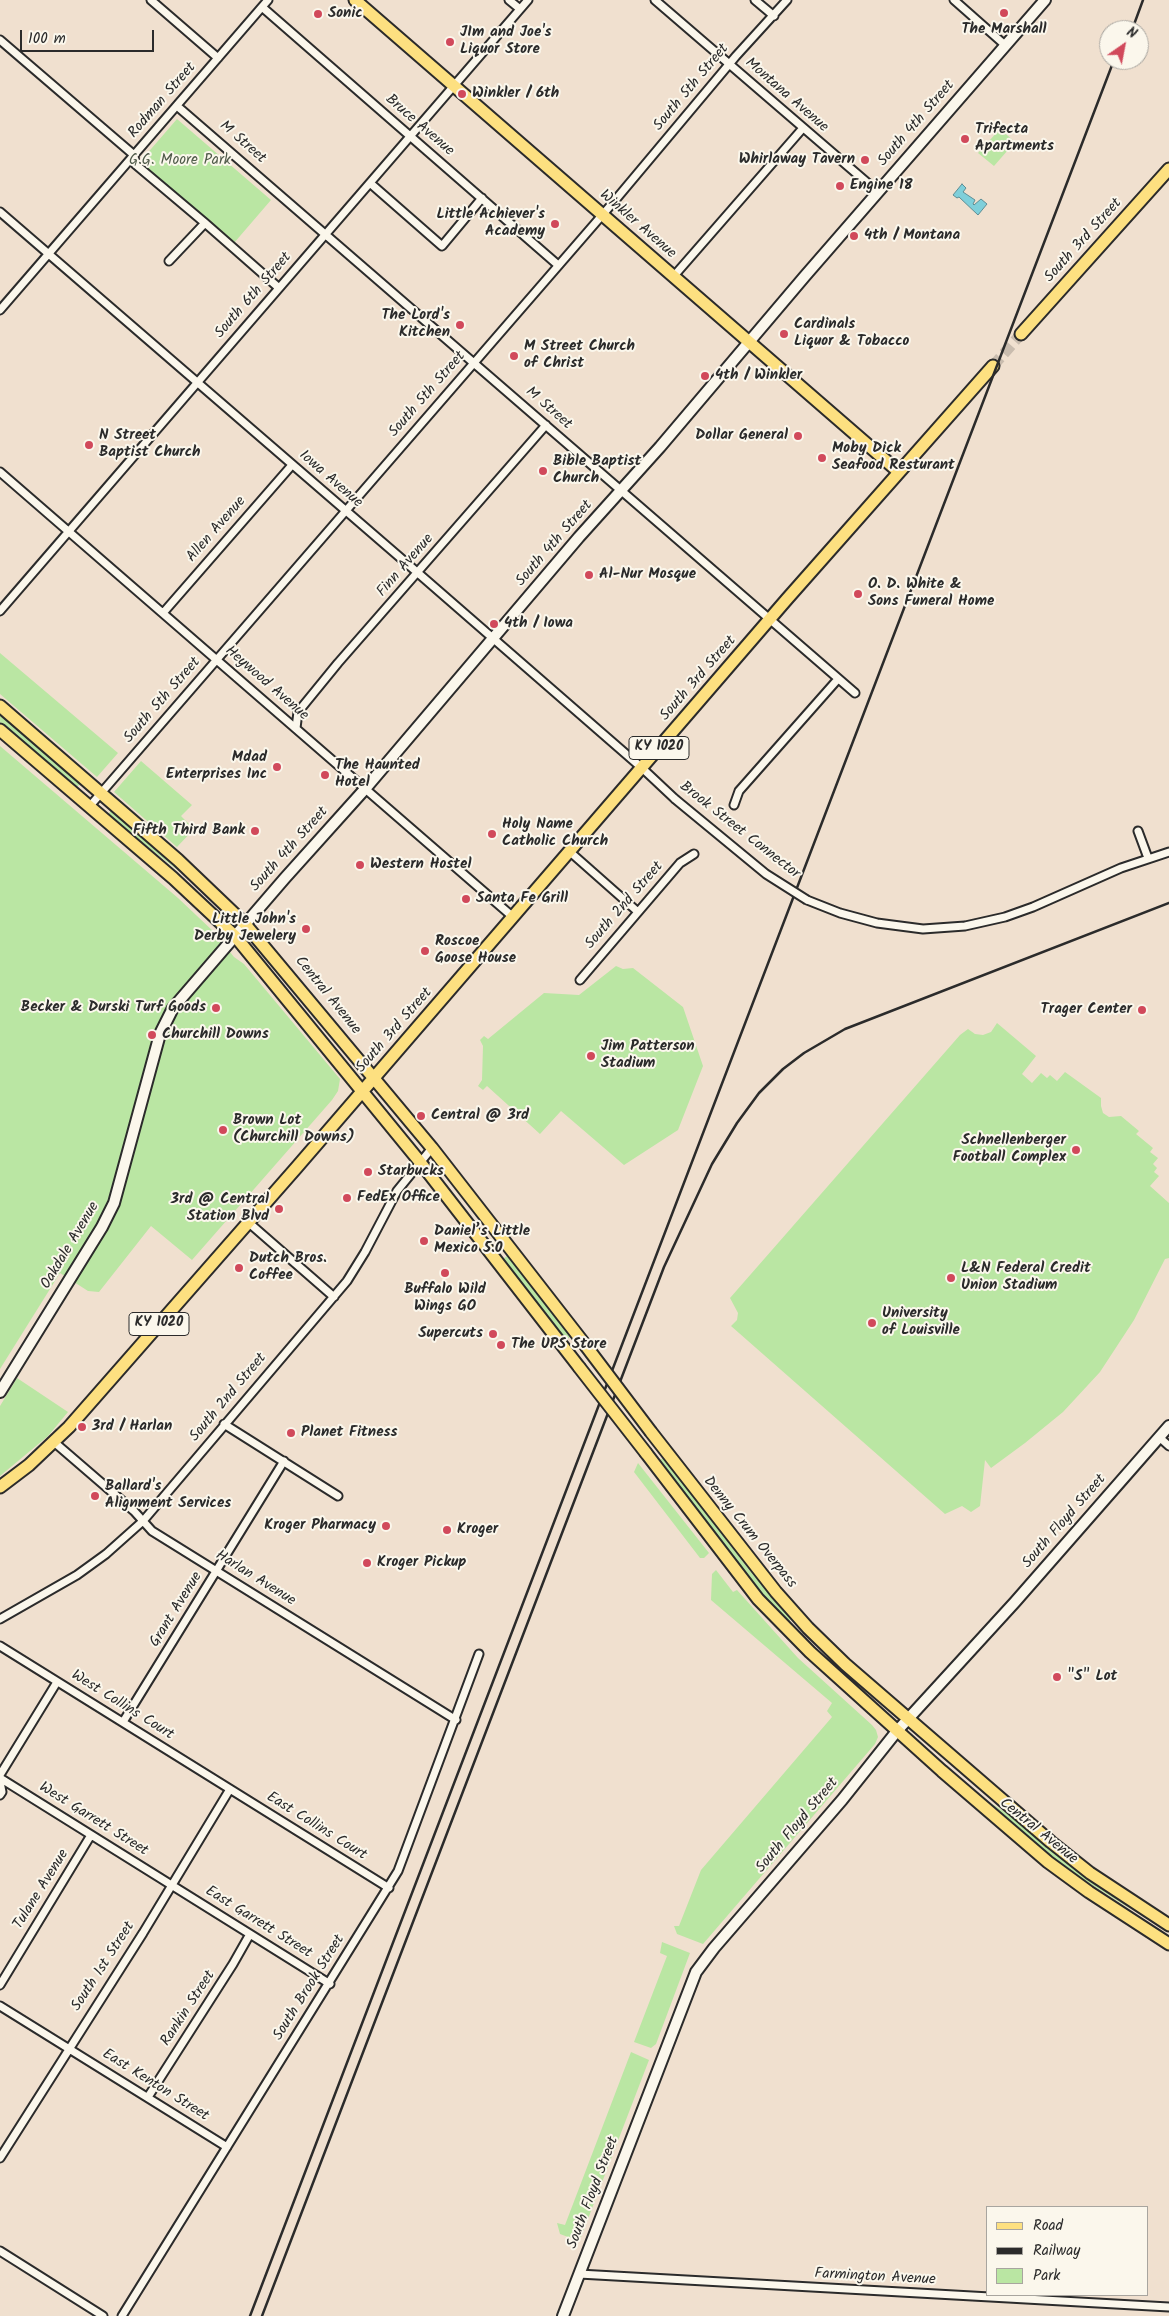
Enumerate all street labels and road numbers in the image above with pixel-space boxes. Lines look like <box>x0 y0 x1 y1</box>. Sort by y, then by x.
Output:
street label: South 5th Street <box>650 41 734 135</box>
street label: Montana Avenue <box>741 55 831 137</box>
street label: Rodman Street <box>125 60 201 142</box>
street label: South 4th Street <box>875 77 959 171</box>
street label: Bruce Avenue <box>381 91 457 161</box>
street label: M Street <box>215 118 269 168</box>
street label: Winkler Avenue <box>595 187 679 263</box>
street label: South 3rd Street <box>1042 195 1126 287</box>
street label: South 6th Street <box>212 249 296 343</box>
street label: South 5th Street <box>386 348 470 442</box>
street label: M Street <box>521 384 575 434</box>
street label: Iowa Avenue <box>294 447 366 513</box>
street label: Allen Avenue <box>184 493 250 567</box>
street label: South 4th Street <box>513 497 597 591</box>
street label: Finn Avenue <box>374 531 438 601</box>
street label: South 3rd Street <box>657 633 741 725</box>
street label: Heywood Avenue <box>220 643 312 725</box>
street label: South 5th Street <box>121 654 205 748</box>
road number: KY 1020 <box>629 736 689 760</box>
street label: Brook Street Connector <box>675 778 803 884</box>
street label: South 4th Street <box>247 804 333 896</box>
street label: South 2nd Street <box>582 859 668 953</box>
street label: Central Avenue <box>290 953 364 1039</box>
street label: South 3rd Street <box>353 985 437 1077</box>
street label: Oakdale Avenue <box>38 1199 104 1293</box>
road number: KY 1020 <box>129 1312 189 1336</box>
street label: South 2nd Street <box>187 1350 271 1446</box>
street label: South Floyd Street <box>1019 1471 1111 1573</box>
street label: Denny Crum Overpass <box>698 1473 800 1593</box>
street label: Harlan Avenue <box>212 1547 298 1611</box>
street label: Grant Avenue <box>147 1569 207 1651</box>
street label: West Collins Court <box>67 1667 177 1745</box>
street label: South Floyd Street <box>753 1775 843 1877</box>
street label: West Garrett Street <box>35 1779 151 1861</box>
street label: East Collins Court <box>263 1789 369 1865</box>
street label: Central Avenue <box>995 1795 1081 1869</box>
street label: Tulane Avenue <box>10 1847 74 1933</box>
street label: East Garrett Street <box>201 1883 315 1963</box>
street label: South 1st Street <box>68 1919 140 2015</box>
street label: South Brook Street <box>270 1932 350 2044</box>
street label: Rankin Street <box>158 1968 220 2050</box>
street label: East Kenton Street <box>98 2046 212 2126</box>
street label: South Floyd Street <box>564 2134 624 2252</box>
street label: Farmington Avenue <box>814 2266 936 2290</box>

